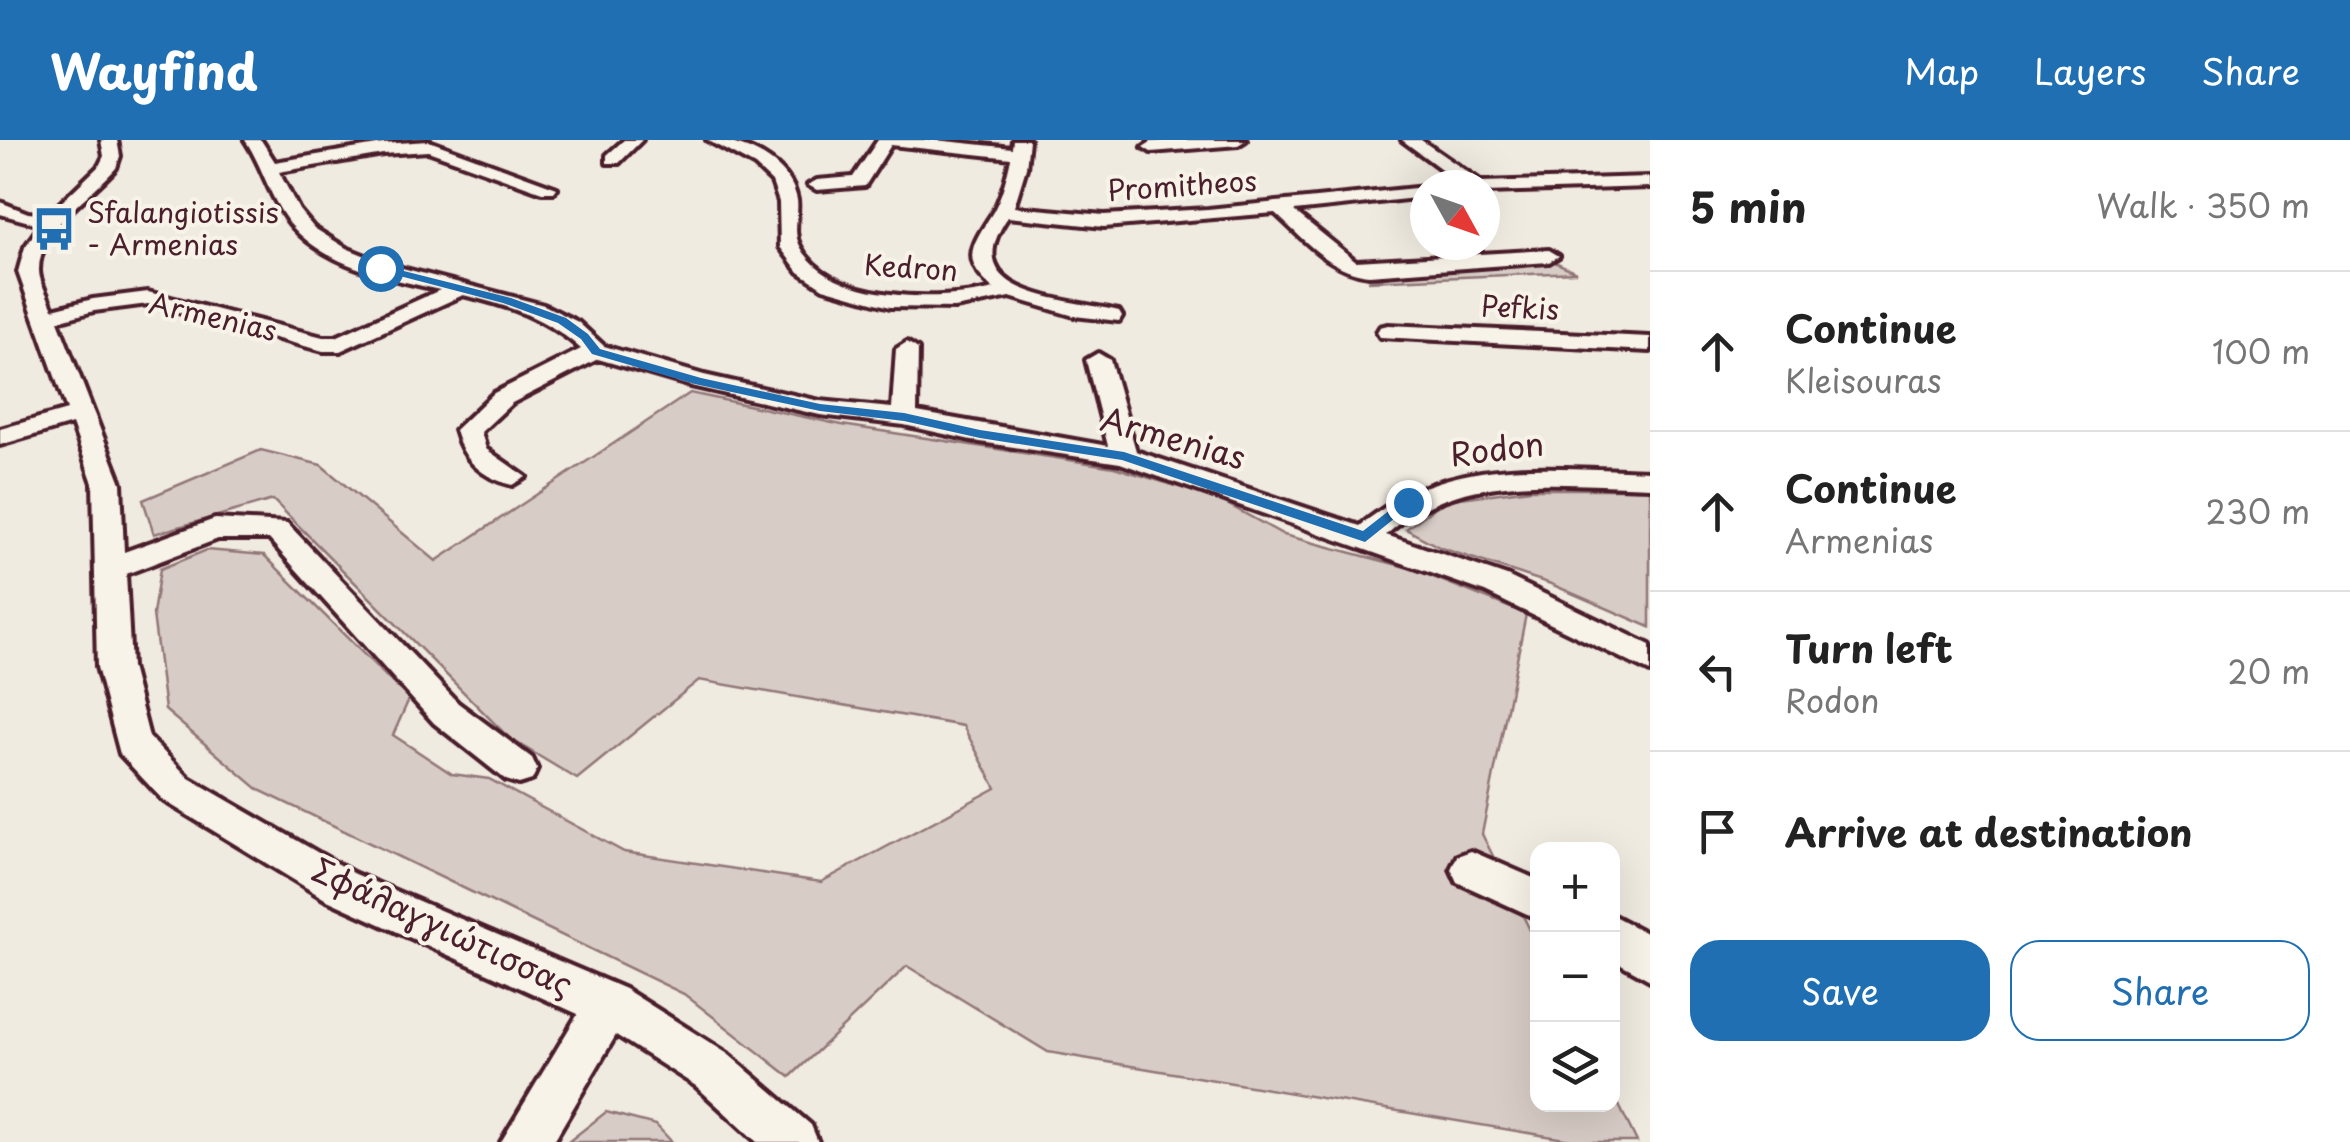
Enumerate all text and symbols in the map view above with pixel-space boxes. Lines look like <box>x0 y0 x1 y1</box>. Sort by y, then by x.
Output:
text: Wayfind <box>50 34 258 106</box>
text: Map <box>1904 44 1979 97</box>
text: Layers <box>2034 44 2146 97</box>
text: Share <box>2201 44 2300 97</box>
street label: Promitheos <box>1106 158 1258 211</box>
north arrow <box>1410 170 1500 260</box>
text: 5 min <box>1690 174 1807 237</box>
text: Walk · 350 m <box>2097 181 2310 229</box>
place label: Sfalangiotissis - Armenias <box>87 190 279 265</box>
bus stop icon: Sfalangiotissis - Armenias <box>30 205 78 253</box>
street label: Kedron <box>863 242 959 291</box>
route start <box>358 246 404 292</box>
street label: Armenias <box>145 280 281 351</box>
street label: Pefkis <box>1480 283 1560 330</box>
text: Continue <box>1785 299 1956 356</box>
icon: ahead <box>1690 324 1745 379</box>
text: 100 m <box>2212 327 2310 375</box>
text: Kleisouras <box>1785 356 1941 404</box>
street label: Armenias <box>1096 394 1251 481</box>
street label: Rodon <box>1447 418 1547 478</box>
text: Continue <box>1785 459 1956 516</box>
route end <box>1386 480 1432 526</box>
icon: ahead <box>1690 484 1745 539</box>
text: 230 m <box>2205 487 2310 535</box>
text: Armenias <box>1785 516 1933 564</box>
text: Turn left <box>1785 619 1953 676</box>
icon: left <box>1690 644 1745 699</box>
text: 20 m <box>2228 647 2310 695</box>
text: Rodon <box>1785 676 1879 724</box>
text: Arrive at destination <box>1785 803 2193 860</box>
icon: arrive <box>1690 804 1745 859</box>
map controls <box>1530 842 1620 1112</box>
button: + <box>1530 842 1620 932</box>
street label: Σφάλαγγιώτισσας <box>305 845 581 1008</box>
button: − <box>1530 932 1620 1022</box>
button: Save <box>1690 940 1990 1041</box>
button: Share <box>2010 940 2310 1041</box>
button: layers <box>1530 1022 1620 1112</box>

